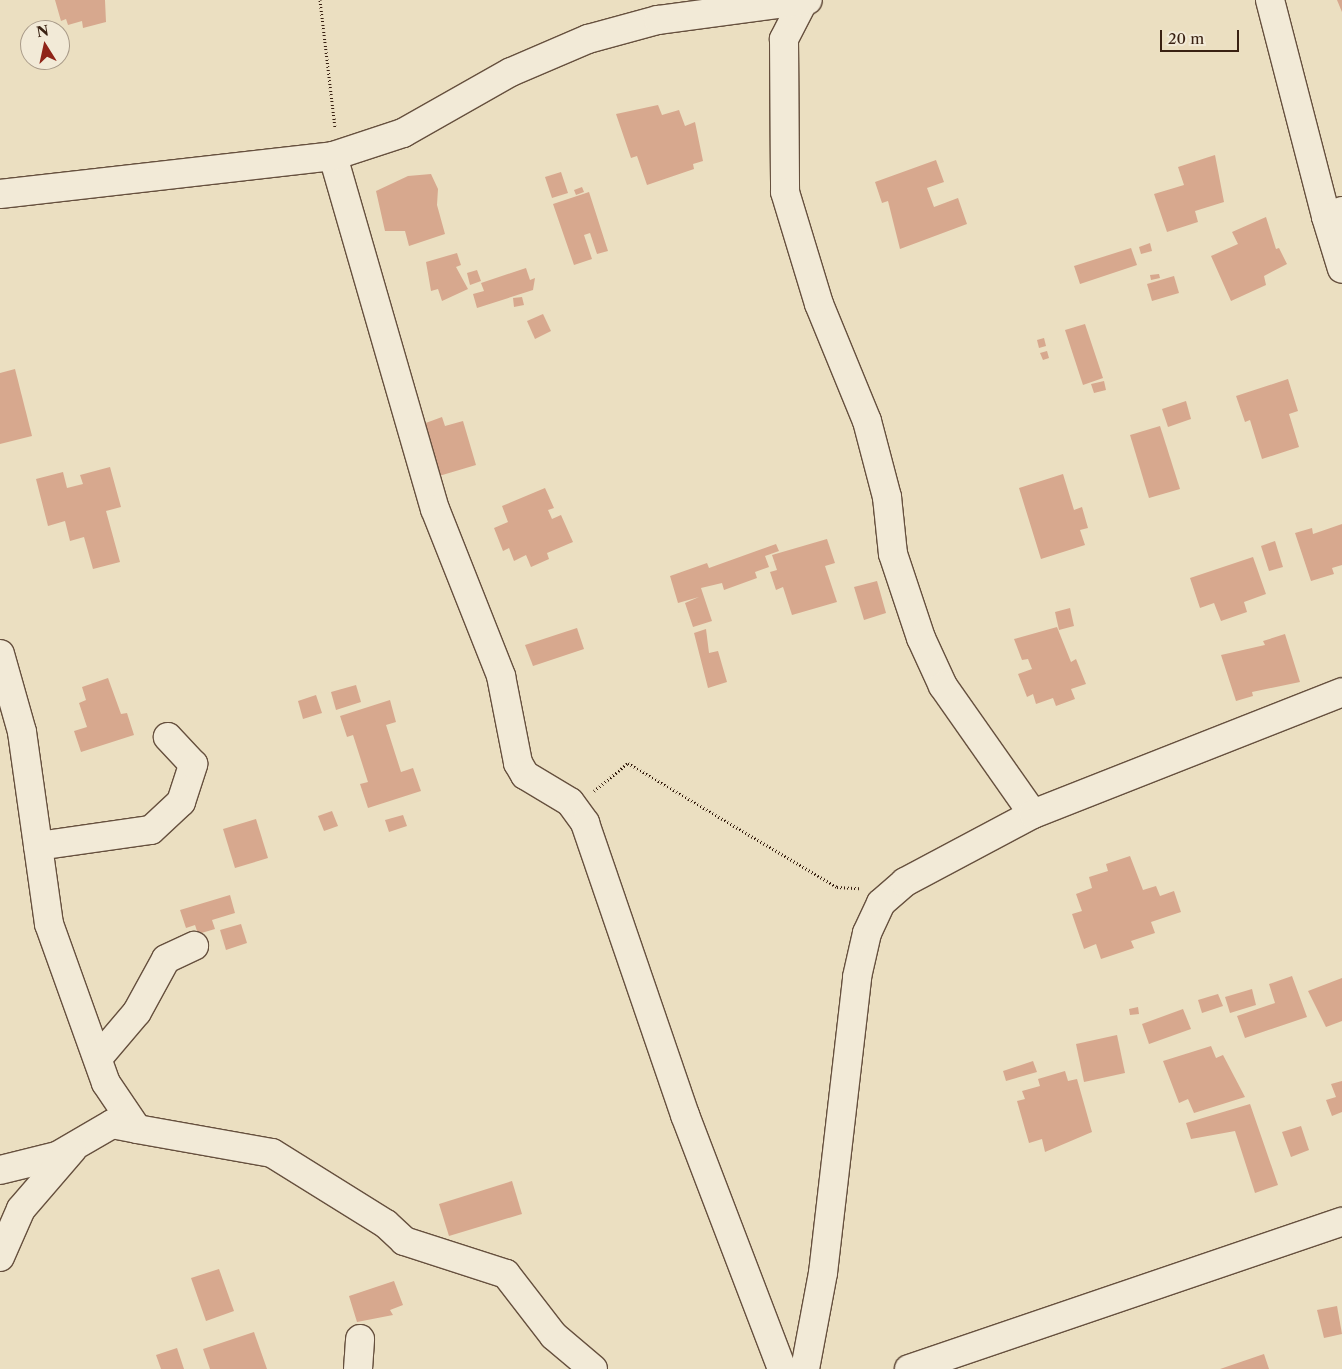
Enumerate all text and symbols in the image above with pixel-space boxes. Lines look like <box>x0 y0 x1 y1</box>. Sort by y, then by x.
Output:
north arrow <box>20 20 70 70</box>
scale bar <box>1162 20 1241 52</box>
text: N <box>35 21 50 41</box>
text: 20 m <box>1168 29 1204 48</box>

